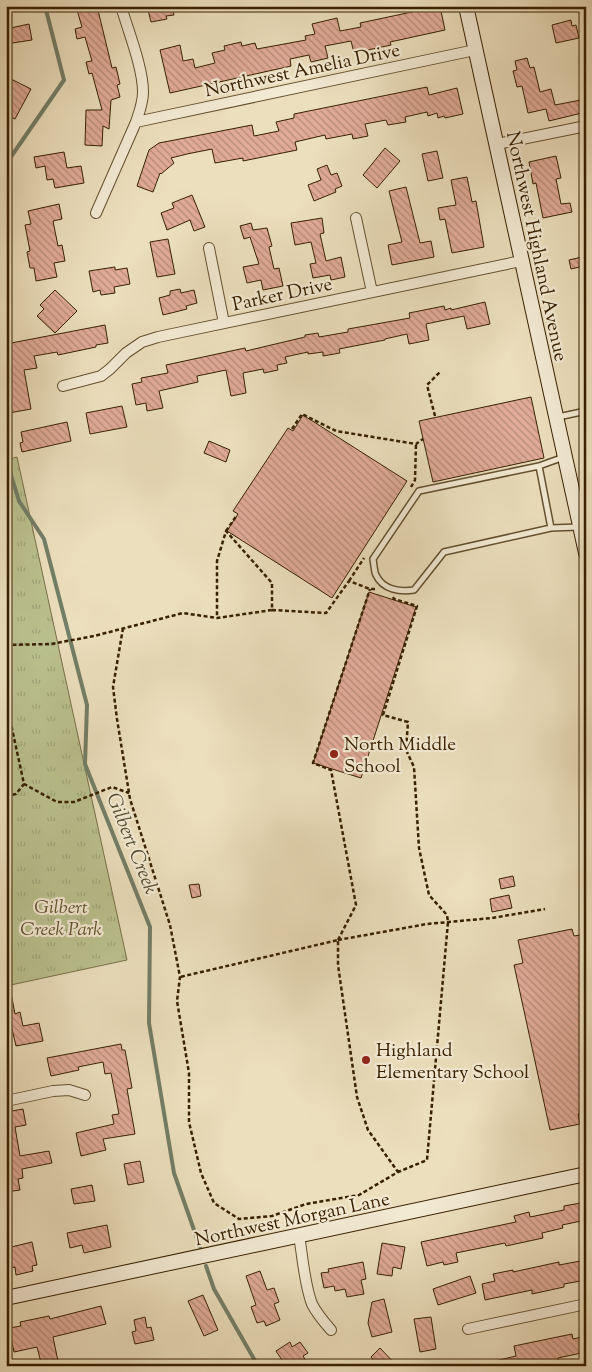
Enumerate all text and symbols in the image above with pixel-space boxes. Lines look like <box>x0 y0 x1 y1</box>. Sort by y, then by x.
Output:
street label: Northwest Amelia Drive <box>202 37 403 105</box>
street label: Northwest Highland Avenue <box>498 129 573 364</box>
street label: Parker Drive <box>230 272 335 319</box>
place label: North Middle School <box>344 732 456 781</box>
marker: North Middle School <box>328 748 340 760</box>
water label: Gilbert Creek <box>97 789 164 899</box>
park label: Gilbert Creek Park <box>20 895 102 944</box>
place label: Highland Elementary School <box>376 1038 529 1087</box>
marker: Highland Elementary School <box>360 1054 372 1066</box>
street label: Northwest Morgan Lane <box>193 1187 393 1254</box>

